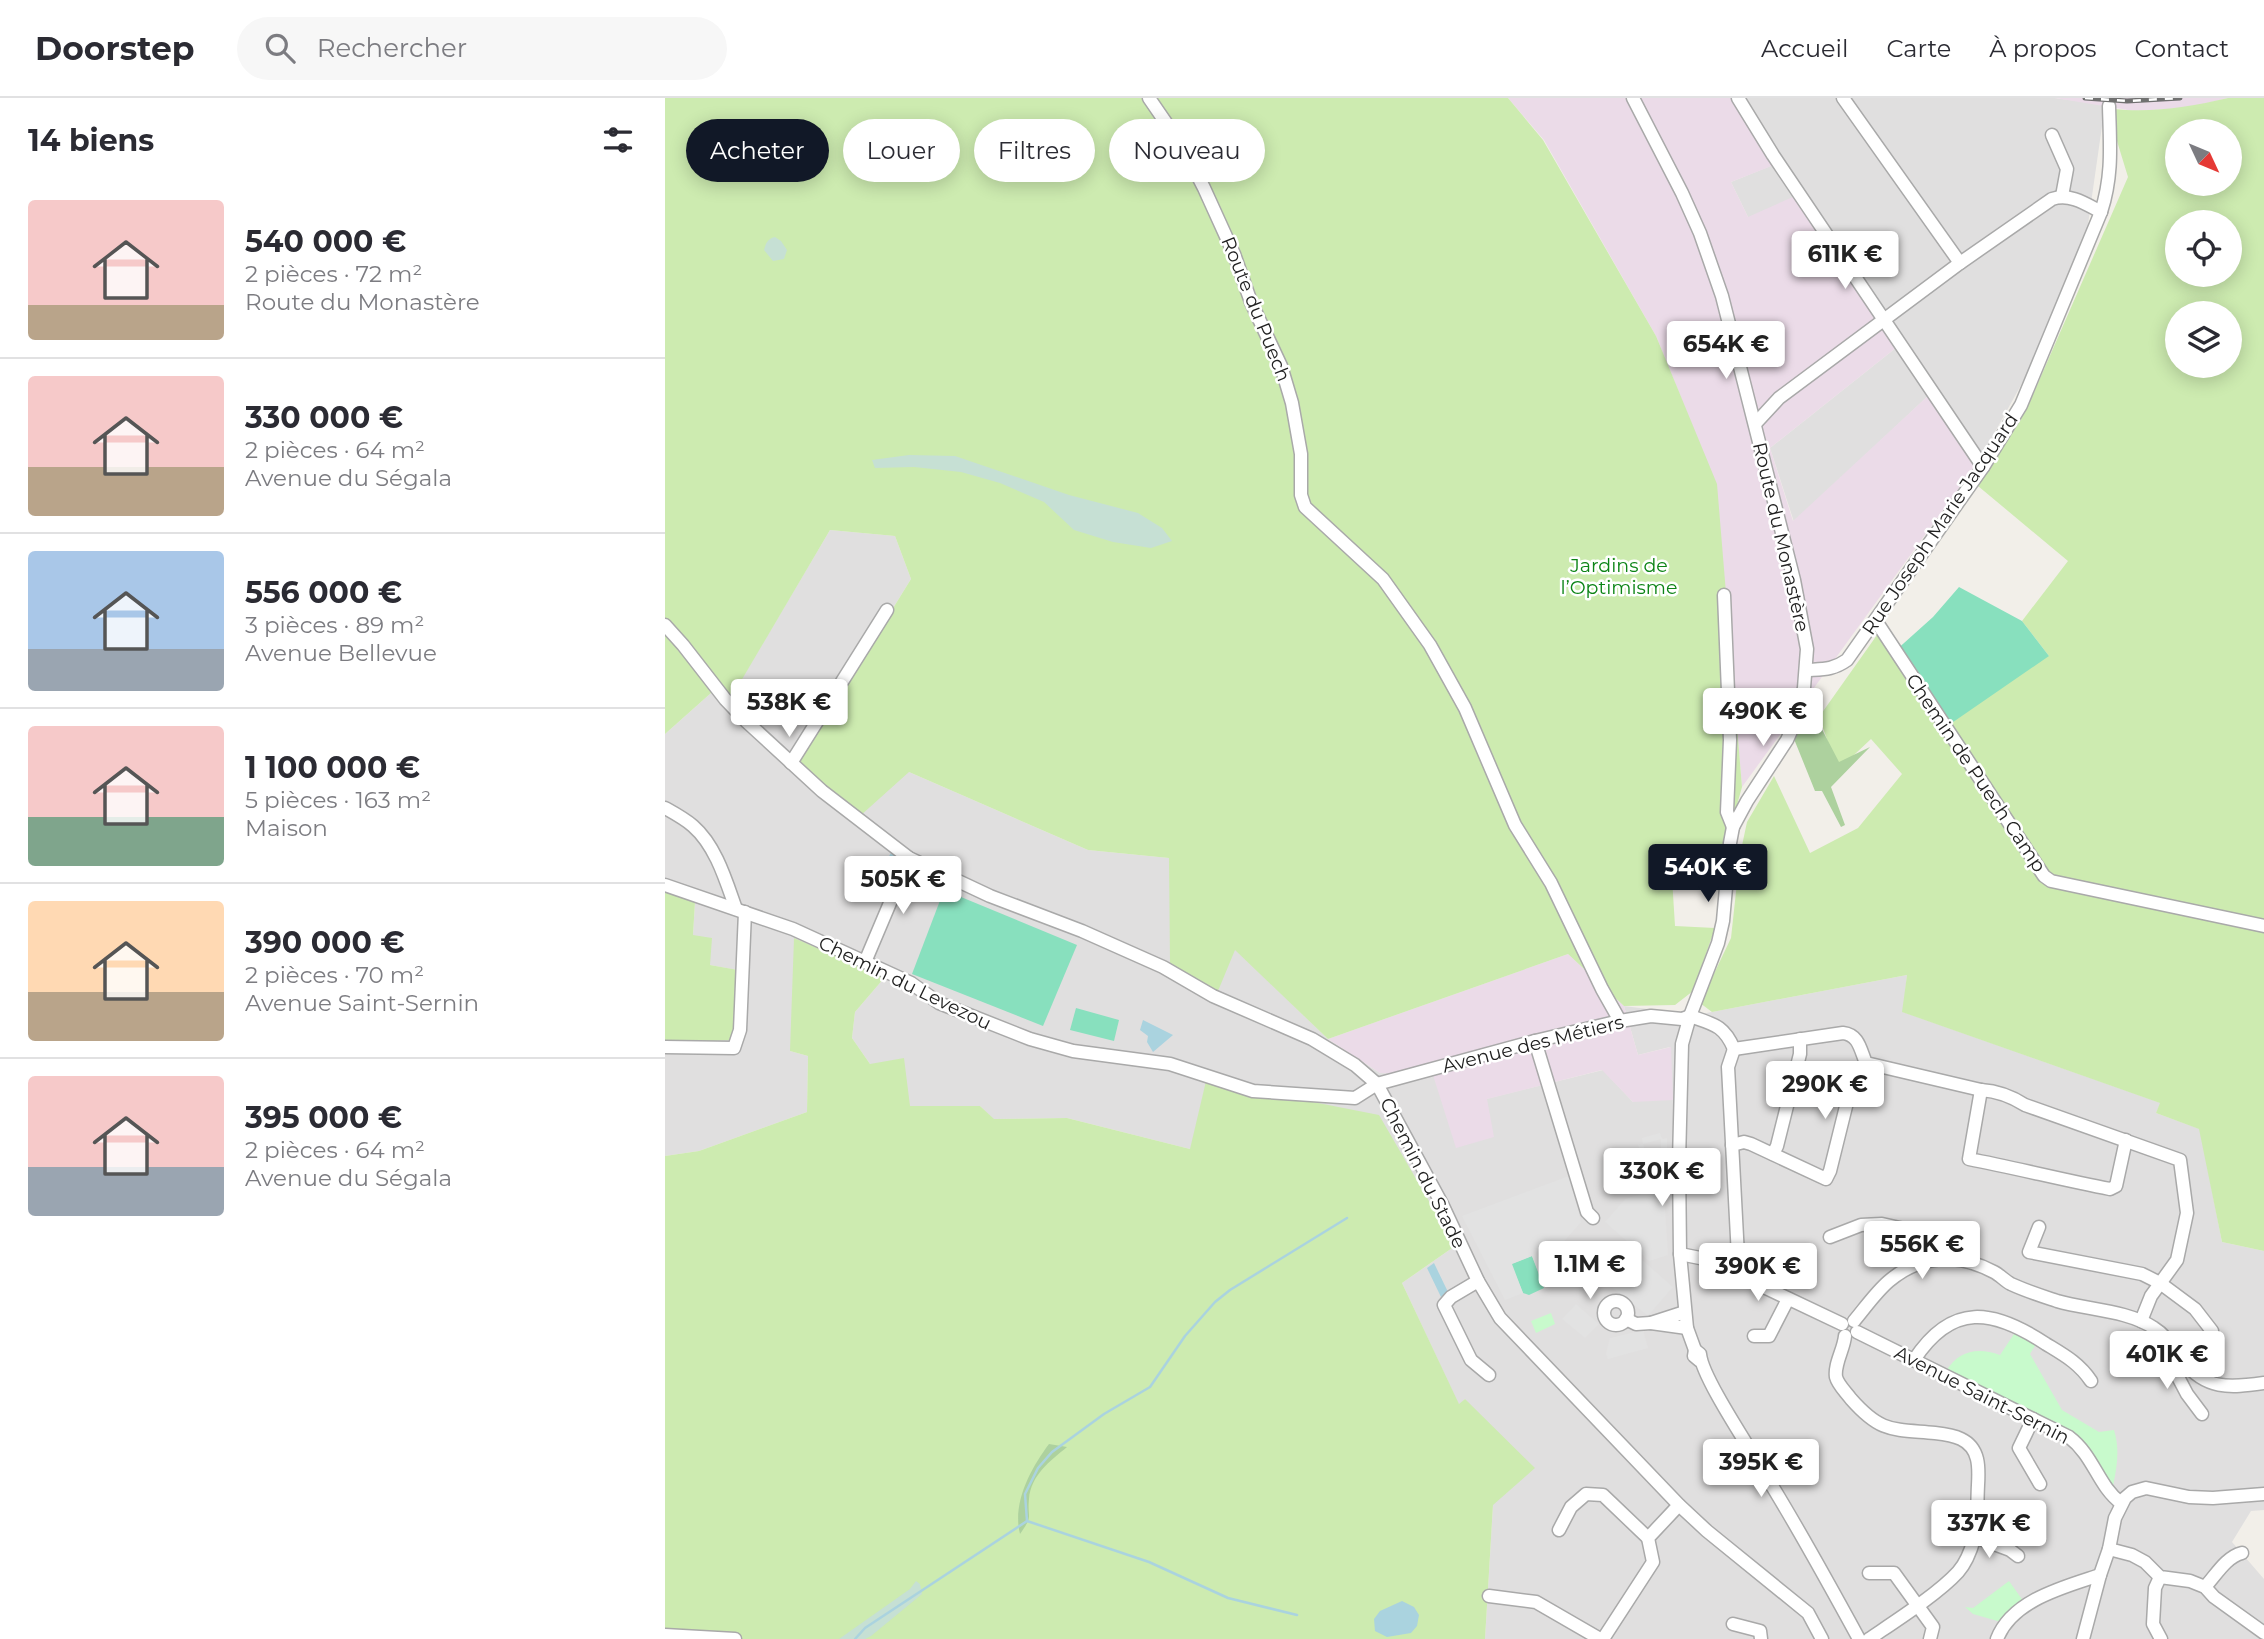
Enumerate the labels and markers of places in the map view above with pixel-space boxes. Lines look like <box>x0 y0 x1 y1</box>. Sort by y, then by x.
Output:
pin: 611K € <box>1788 232 1902 291</box>
pin: 654K € <box>1669 322 1783 381</box>
pin: 538K € <box>732 680 846 739</box>
pin: 490K € <box>1706 688 1820 748</box>
pin: 540K € <box>1651 844 1765 904</box>
pin: 505K € <box>846 856 960 916</box>
pin: 290K € <box>1768 1062 1882 1121</box>
pin: 330K € <box>1605 1148 1719 1208</box>
pin: 556K € <box>1865 1222 1979 1281</box>
pin: 1.1M € <box>1533 1242 1647 1301</box>
pin: 390K € <box>1701 1244 1815 1303</box>
pin: 401K € <box>2110 1332 2224 1391</box>
pin: 395K € <box>1704 1440 1818 1499</box>
pin: 337K € <box>1932 1500 2046 1560</box>

